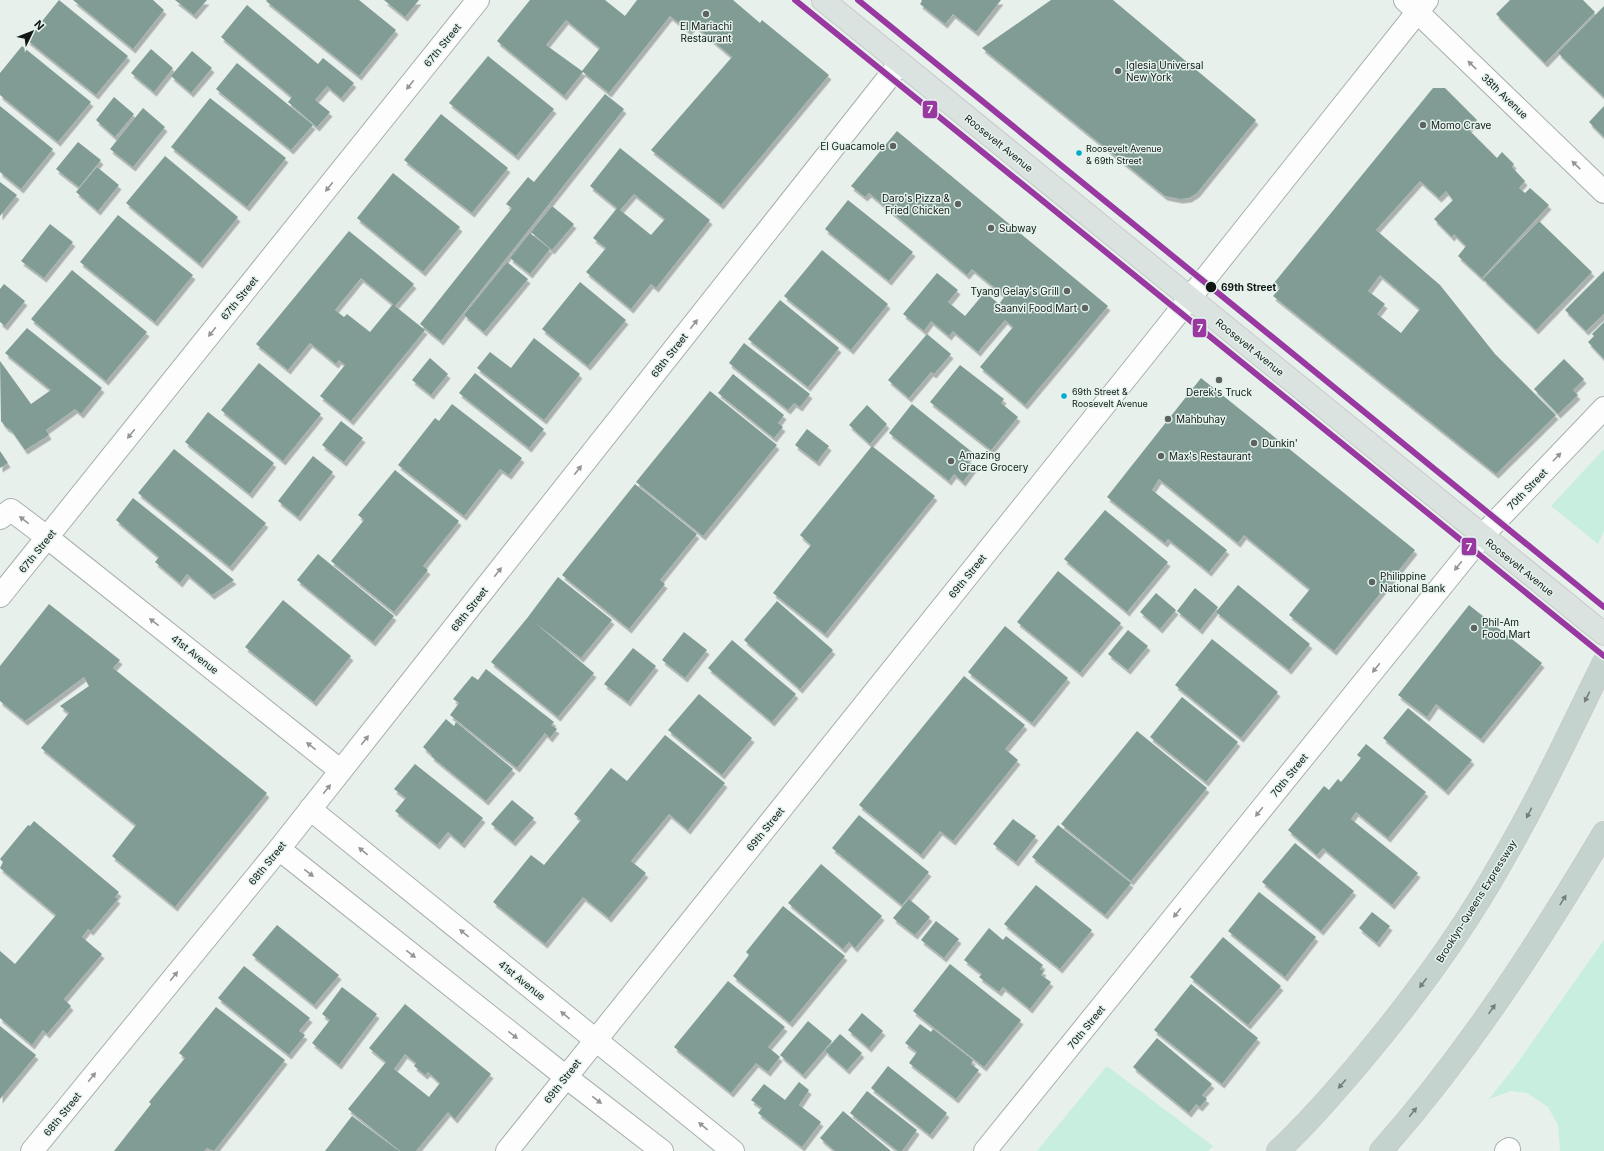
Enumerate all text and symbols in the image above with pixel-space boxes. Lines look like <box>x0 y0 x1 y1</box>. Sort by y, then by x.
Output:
marker: El Mariachi Restaurant <box>701 9 711 19</box>
north arrow <box>12 12 52 52</box>
text: N <box>31 17 47 33</box>
street label: 67th Street <box>421 20 464 69</box>
place label: El Mariachi Restaurant <box>680 20 732 44</box>
place label: Iglesia Universal New York <box>1126 59 1203 83</box>
one-way arrow <box>1467 60 1477 70</box>
marker: Iglesia Universal New York <box>1113 66 1123 76</box>
street label: 38th Avenue <box>1479 71 1531 121</box>
one-way arrow <box>405 80 414 91</box>
line badge: 7 <box>922 100 938 119</box>
text: 7 <box>927 102 933 116</box>
street label: Roosevelt Avenue <box>962 112 1036 174</box>
place label: Momo Crave <box>1431 119 1492 131</box>
marker: Momo Crave <box>1418 120 1428 130</box>
place label: El Guacamole <box>820 140 885 152</box>
marker: El Guacamole <box>888 141 898 151</box>
place label: Roosevelt Avenue & 69th Street <box>1086 143 1162 166</box>
marker: Roosevelt Avenue & 69th Street <box>1074 148 1084 158</box>
one-way arrow <box>1571 160 1581 170</box>
one-way arrow <box>324 181 333 192</box>
place label: Daro's Pizza & Fried Chicken <box>882 192 951 216</box>
marker: Daro's Pizza & Fried Chicken <box>953 199 963 209</box>
place label: Subway <box>999 222 1037 234</box>
marker: Subway <box>986 223 996 233</box>
street label: 67th Street <box>218 273 261 322</box>
marker: 69th Street <box>1204 280 1218 294</box>
place label: 69th Street <box>1221 281 1276 293</box>
place label: Tyang Gelay's Grill <box>971 285 1059 297</box>
marker: Tyang Gelay's Grill <box>1062 286 1072 296</box>
place label: Saanvi Food Mart <box>994 302 1078 314</box>
marker: Saanvi Food Mart <box>1080 303 1090 313</box>
street label: Roosevelt Avenue <box>1213 316 1287 378</box>
one-way arrow <box>689 318 698 329</box>
line badge: 7 <box>1192 318 1207 338</box>
text: 7 <box>1197 321 1203 335</box>
one-way arrow <box>208 327 217 338</box>
street label: 68th Street <box>648 330 690 379</box>
marker: Derek's Truck <box>1214 375 1224 385</box>
place label: 69th Street & Roosevelt Avenue <box>1072 386 1148 409</box>
place label: Derek's Truck <box>1186 386 1252 398</box>
marker: 69th Street & Roosevelt Avenue <box>1059 391 1069 401</box>
place label: Mahbuhay <box>1176 413 1226 425</box>
marker: Mahbuhay <box>1163 414 1173 424</box>
one-way arrow <box>127 428 136 439</box>
place label: Dunkin' <box>1262 437 1298 449</box>
marker: Dunkin' <box>1249 438 1259 448</box>
place label: Amazing Grace Grocery <box>959 449 1029 473</box>
place label: Max's Restaurant <box>1169 450 1252 462</box>
marker: Max's Restaurant <box>1156 451 1166 461</box>
one-way arrow <box>1553 452 1562 462</box>
marker: Amazing Grace Grocery <box>946 456 956 466</box>
one-way arrow <box>574 465 583 475</box>
street label: 70th Street <box>1505 466 1550 512</box>
one-way arrow <box>19 515 30 524</box>
street label: 67th Street <box>16 526 59 575</box>
street label: Roosevelt Avenue <box>1483 536 1557 598</box>
line badge: 7 <box>1461 537 1477 556</box>
text: 7 <box>1466 540 1472 554</box>
street label: 69th Street <box>946 551 989 600</box>
one-way arrow <box>1453 561 1462 572</box>
one-way arrow <box>494 567 502 578</box>
place label: Philippine National Bank <box>1380 570 1446 594</box>
marker: Philippine National Bank <box>1367 577 1377 587</box>
street label: 68th Street <box>448 584 490 633</box>
place label: Phil-Am Food Mart <box>1482 616 1531 640</box>
one-way arrow <box>149 618 160 626</box>
marker: Phil-Am Food Mart <box>1469 623 1479 633</box>
street label: 41st Avenue <box>169 632 221 676</box>
one-way arrow <box>1372 662 1380 673</box>
one-way arrow <box>1584 691 1590 702</box>
one-way arrow <box>361 735 370 746</box>
one-way arrow <box>305 742 316 751</box>
street label: 70th Street <box>1268 750 1311 799</box>
one-way arrow <box>322 783 331 794</box>
street label: 69th Street <box>744 804 787 853</box>
one-way arrow <box>1255 807 1264 818</box>
one-way arrow <box>1526 807 1532 819</box>
street label: Brooklyn-Queens Expressway <box>1433 837 1519 965</box>
street label: 68th Street <box>246 838 289 887</box>
one-way arrow <box>358 847 369 856</box>
one-way arrow <box>304 869 315 878</box>
one-way arrow <box>1560 894 1567 906</box>
one-way arrow <box>1173 908 1182 919</box>
one-way arrow <box>459 929 470 938</box>
one-way arrow <box>406 950 417 958</box>
street label: 41st Avenue <box>496 957 548 1003</box>
one-way arrow <box>170 971 178 982</box>
one-way arrow <box>1419 977 1428 988</box>
street label: 70th Street <box>1065 1002 1108 1051</box>
one-way arrow <box>1488 1003 1496 1014</box>
one-way arrow <box>560 1011 571 1020</box>
one-way arrow <box>508 1030 519 1039</box>
street label: 69th Street <box>541 1056 583 1105</box>
one-way arrow <box>88 1072 97 1083</box>
one-way arrow <box>1337 1078 1346 1089</box>
street label: 68th Street <box>41 1089 84 1138</box>
one-way arrow <box>591 1096 602 1105</box>
one-way arrow <box>1409 1107 1418 1118</box>
one-way arrow <box>697 1122 708 1131</box>

